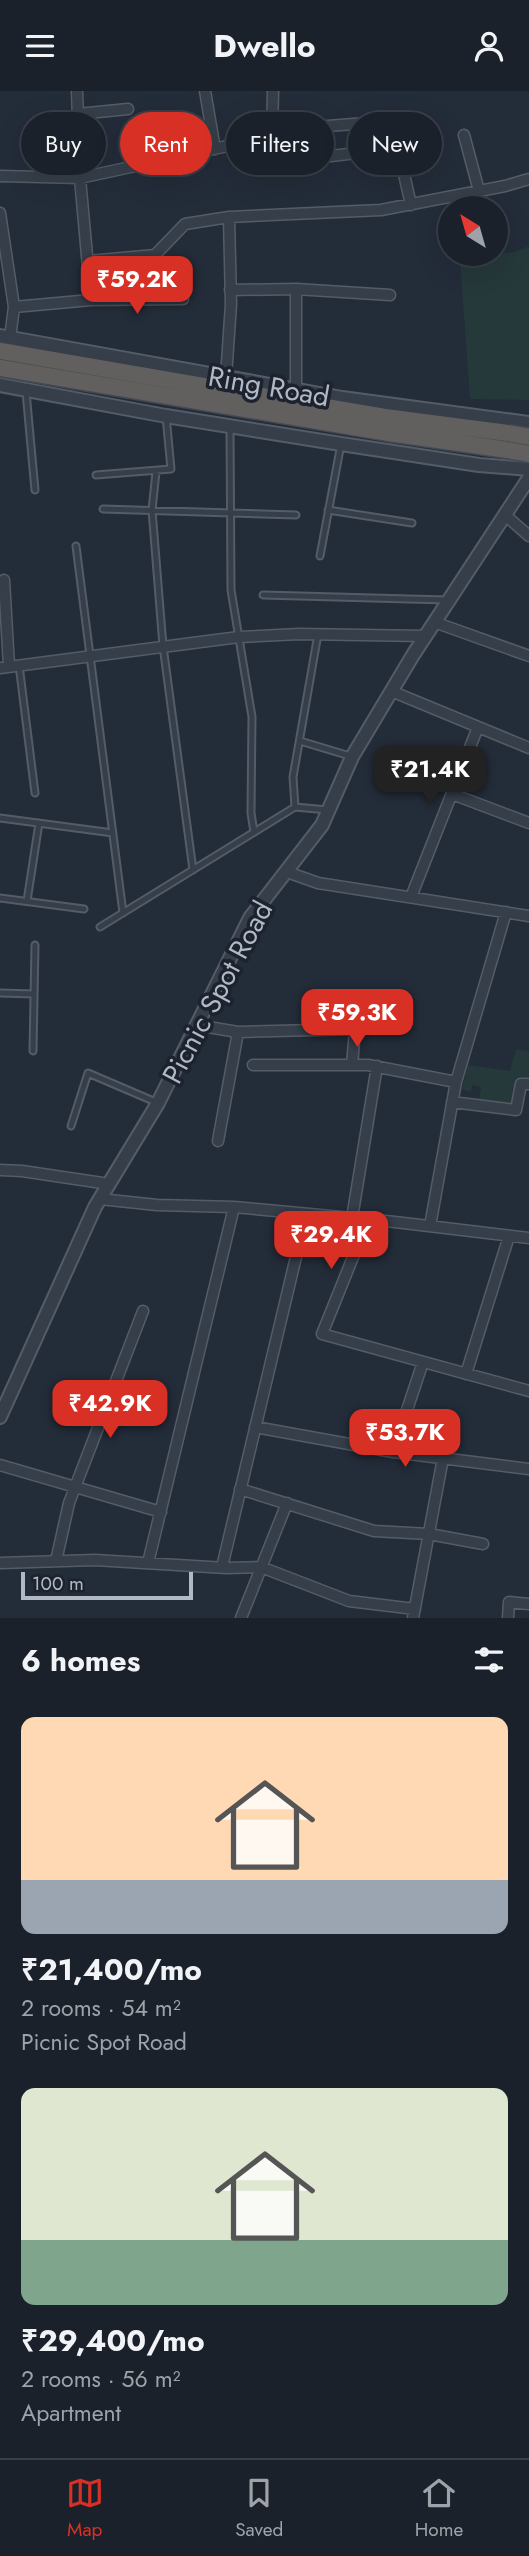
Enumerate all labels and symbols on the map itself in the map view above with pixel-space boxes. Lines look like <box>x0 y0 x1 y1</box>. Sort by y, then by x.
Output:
north arrow <box>438 196 508 266</box>
pin: ₹59.2K <box>80 257 194 316</box>
street label: Ring Road <box>205 356 333 417</box>
pin: ₹21.4K <box>373 747 487 806</box>
street label: Picnic Spot Road <box>152 893 283 1091</box>
pin: ₹59.3K <box>300 989 414 1049</box>
pin: ₹29.4K <box>274 1211 388 1271</box>
pin: ₹42.9K <box>53 1381 167 1440</box>
pin: ₹53.7K <box>348 1409 462 1469</box>
scale bar <box>21 1569 192 1601</box>

